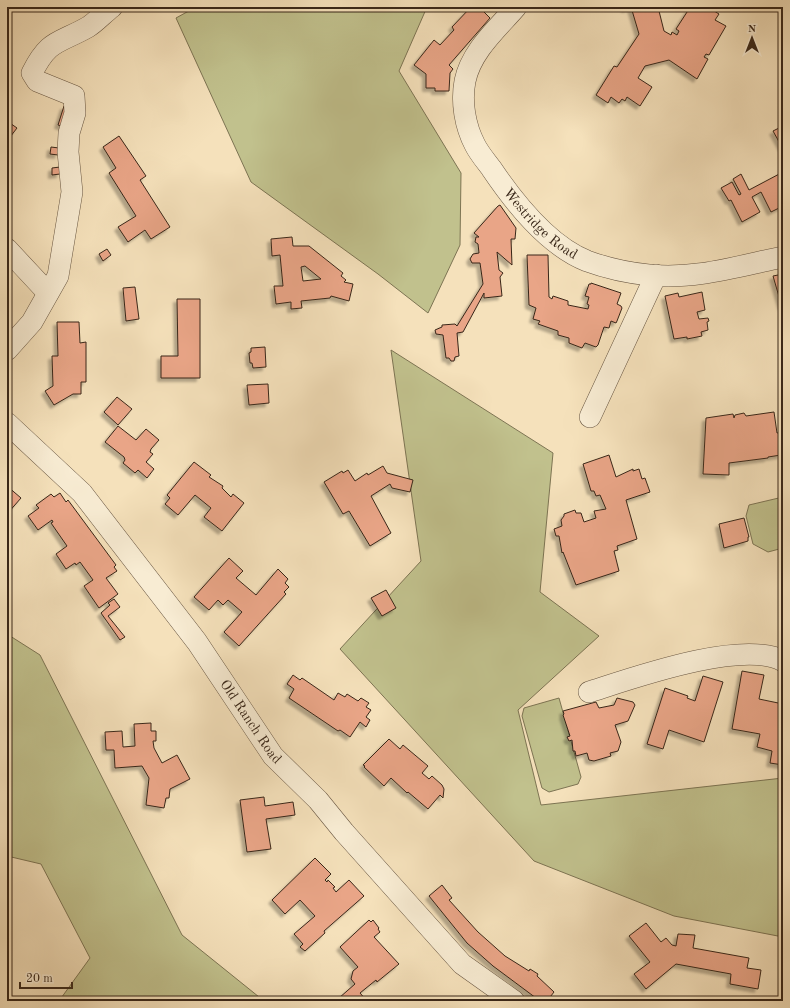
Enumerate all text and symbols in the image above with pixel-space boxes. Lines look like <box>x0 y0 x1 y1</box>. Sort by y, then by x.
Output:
north arrow <box>732 18 772 58</box>
text: N <box>748 24 757 35</box>
street label: Westridge Road <box>501 185 580 262</box>
street label: Old Ranch Road <box>217 677 284 767</box>
scale bar <box>20 964 72 990</box>
text: 20 m <box>26 973 53 985</box>

